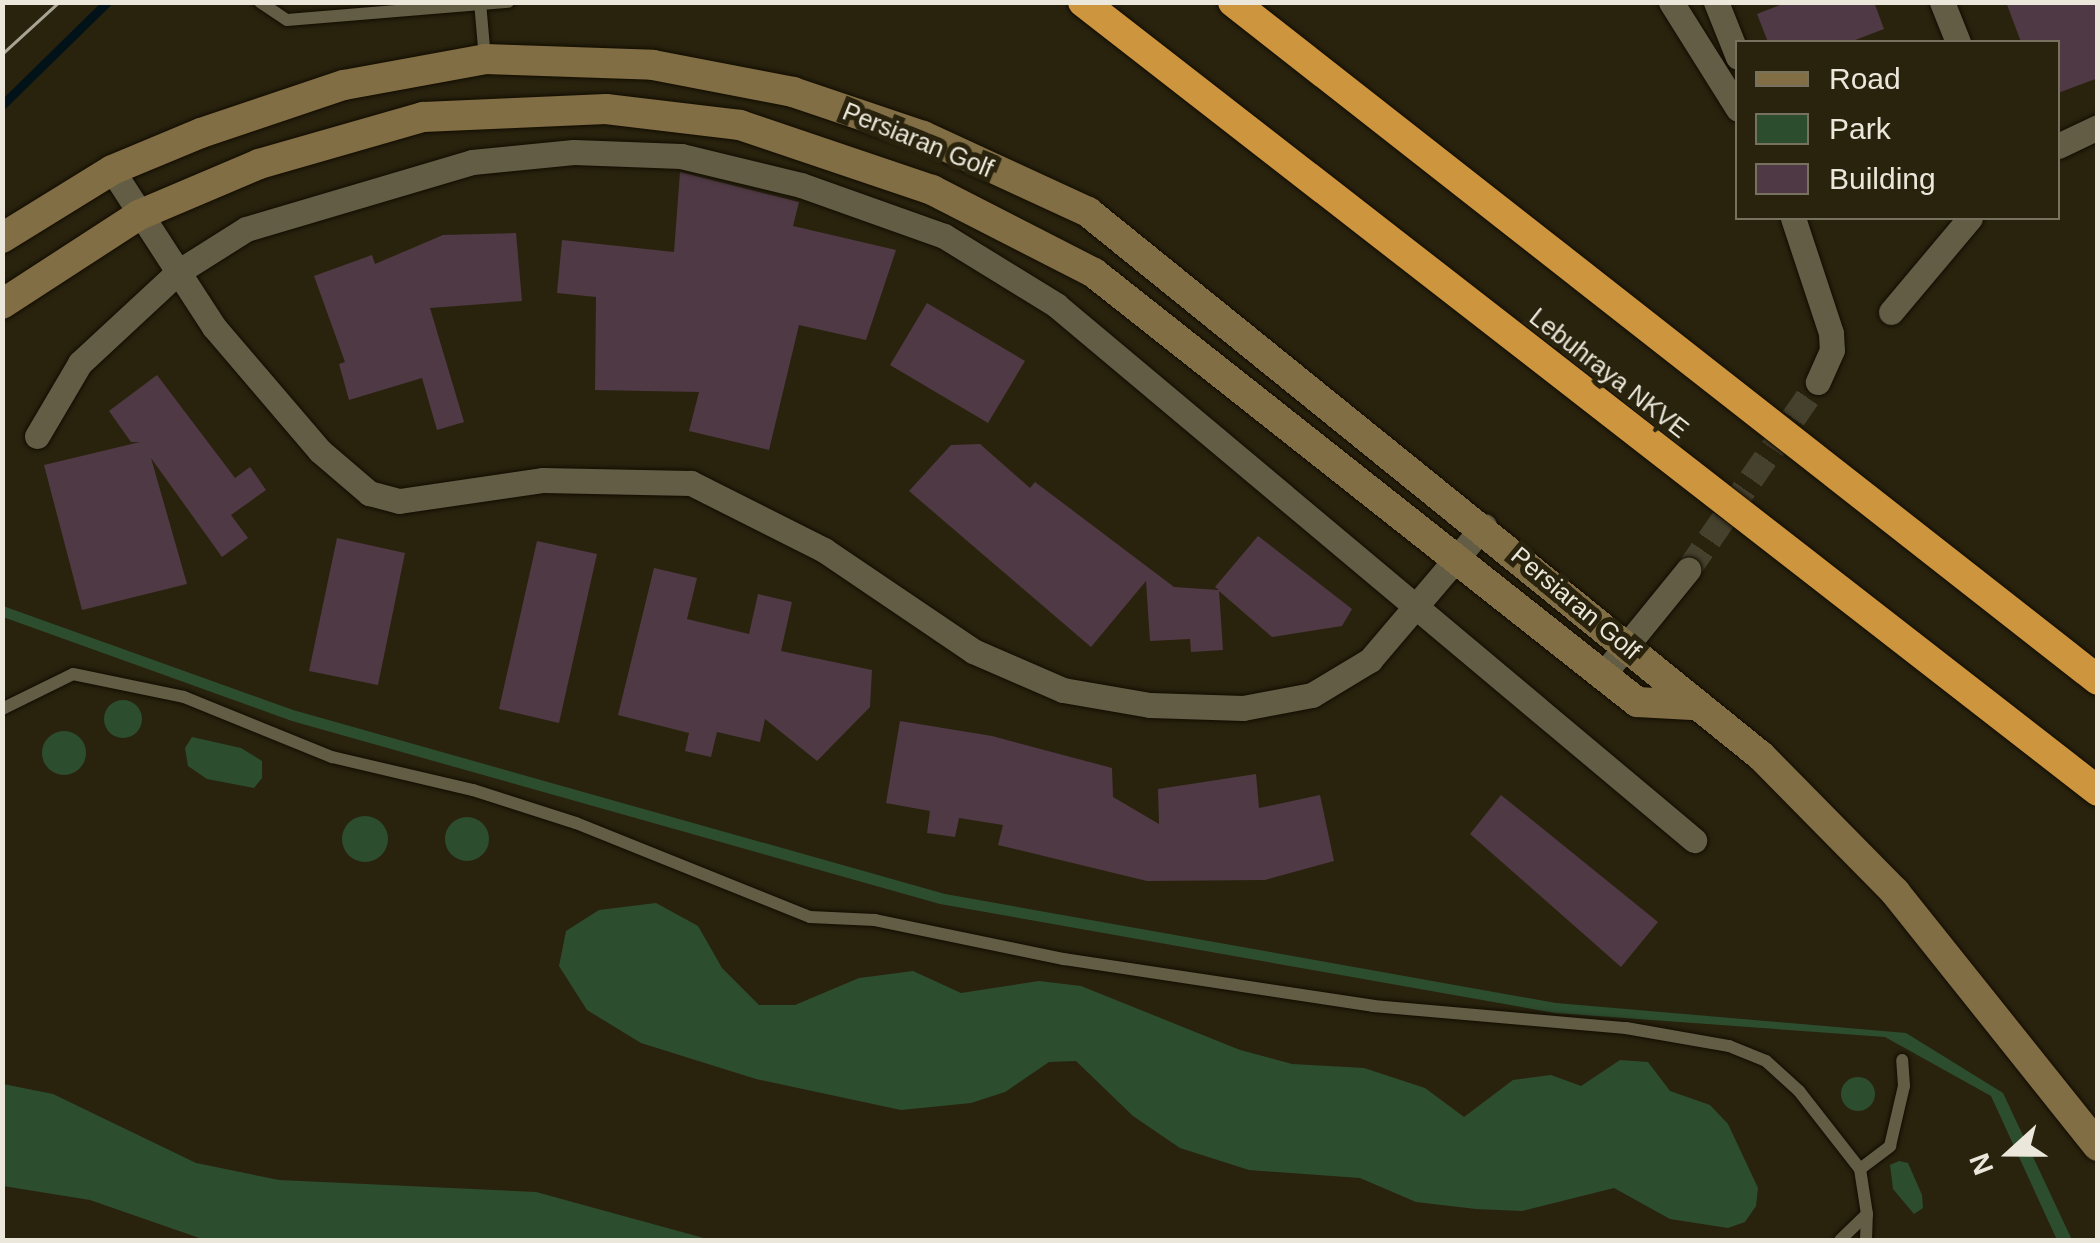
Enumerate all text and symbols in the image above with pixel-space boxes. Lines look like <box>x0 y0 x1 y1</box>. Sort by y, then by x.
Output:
legend <box>1735 40 2060 220</box>
text: Road <box>1829 62 1901 95</box>
street label: Persiaran Golf <box>838 96 998 184</box>
text: Park <box>1829 112 1891 145</box>
text: Building <box>1829 162 1936 195</box>
street label: Lebuhraya NKVE <box>1524 302 1694 444</box>
street label: Persiaran Golf <box>1505 540 1647 666</box>
north arrow <box>1960 1103 2060 1203</box>
text: N <box>1963 1149 2000 1179</box>

